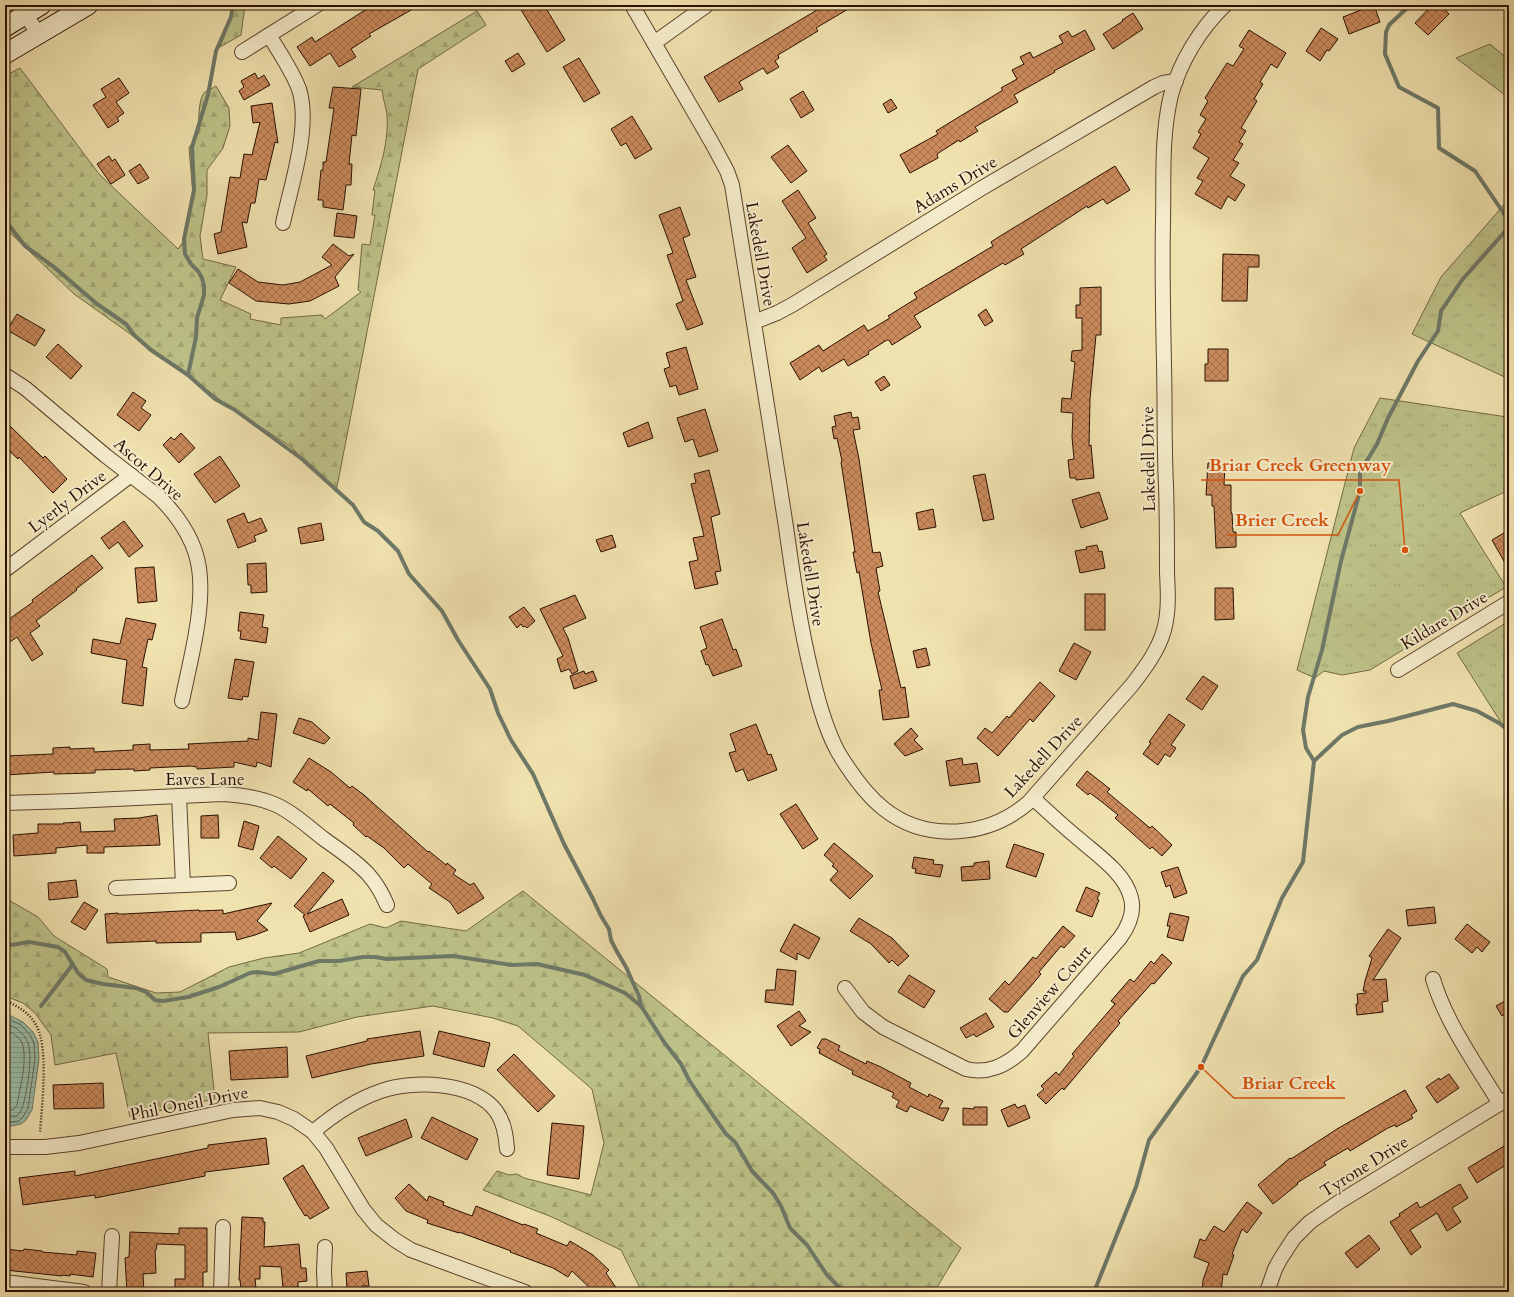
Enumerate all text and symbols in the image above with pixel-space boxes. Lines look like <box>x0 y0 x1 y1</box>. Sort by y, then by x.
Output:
street label: Adams Drive <box>909 150 1002 219</box>
street label: Lakedell Drive <box>740 200 781 308</box>
street label: Lakedell Drive <box>1136 406 1161 512</box>
street label: Ascot Drive <box>109 433 189 506</box>
callout: Briar Creek Greenway <box>1201 450 1399 480</box>
text: Briar Creek Greenway <box>1209 453 1392 478</box>
street label: Lyerly Drive <box>24 464 111 538</box>
callout: Brier Creek <box>1227 505 1338 535</box>
text: Brier Creek <box>1235 508 1330 533</box>
street label: Lakedell Drive <box>791 520 830 628</box>
street label: Kildare Drive <box>1396 585 1492 655</box>
street label: Lakedell Drive <box>999 710 1088 803</box>
street label: Eaves Lane <box>165 768 245 791</box>
street label: Glenview Court <box>1002 940 1097 1044</box>
callout: Briar Creek <box>1234 1068 1345 1098</box>
text: Briar Creek <box>1241 1071 1337 1096</box>
street label: Phil Oneil Drive <box>128 1081 250 1126</box>
street label: Tyrone Drive <box>1316 1130 1413 1203</box>

